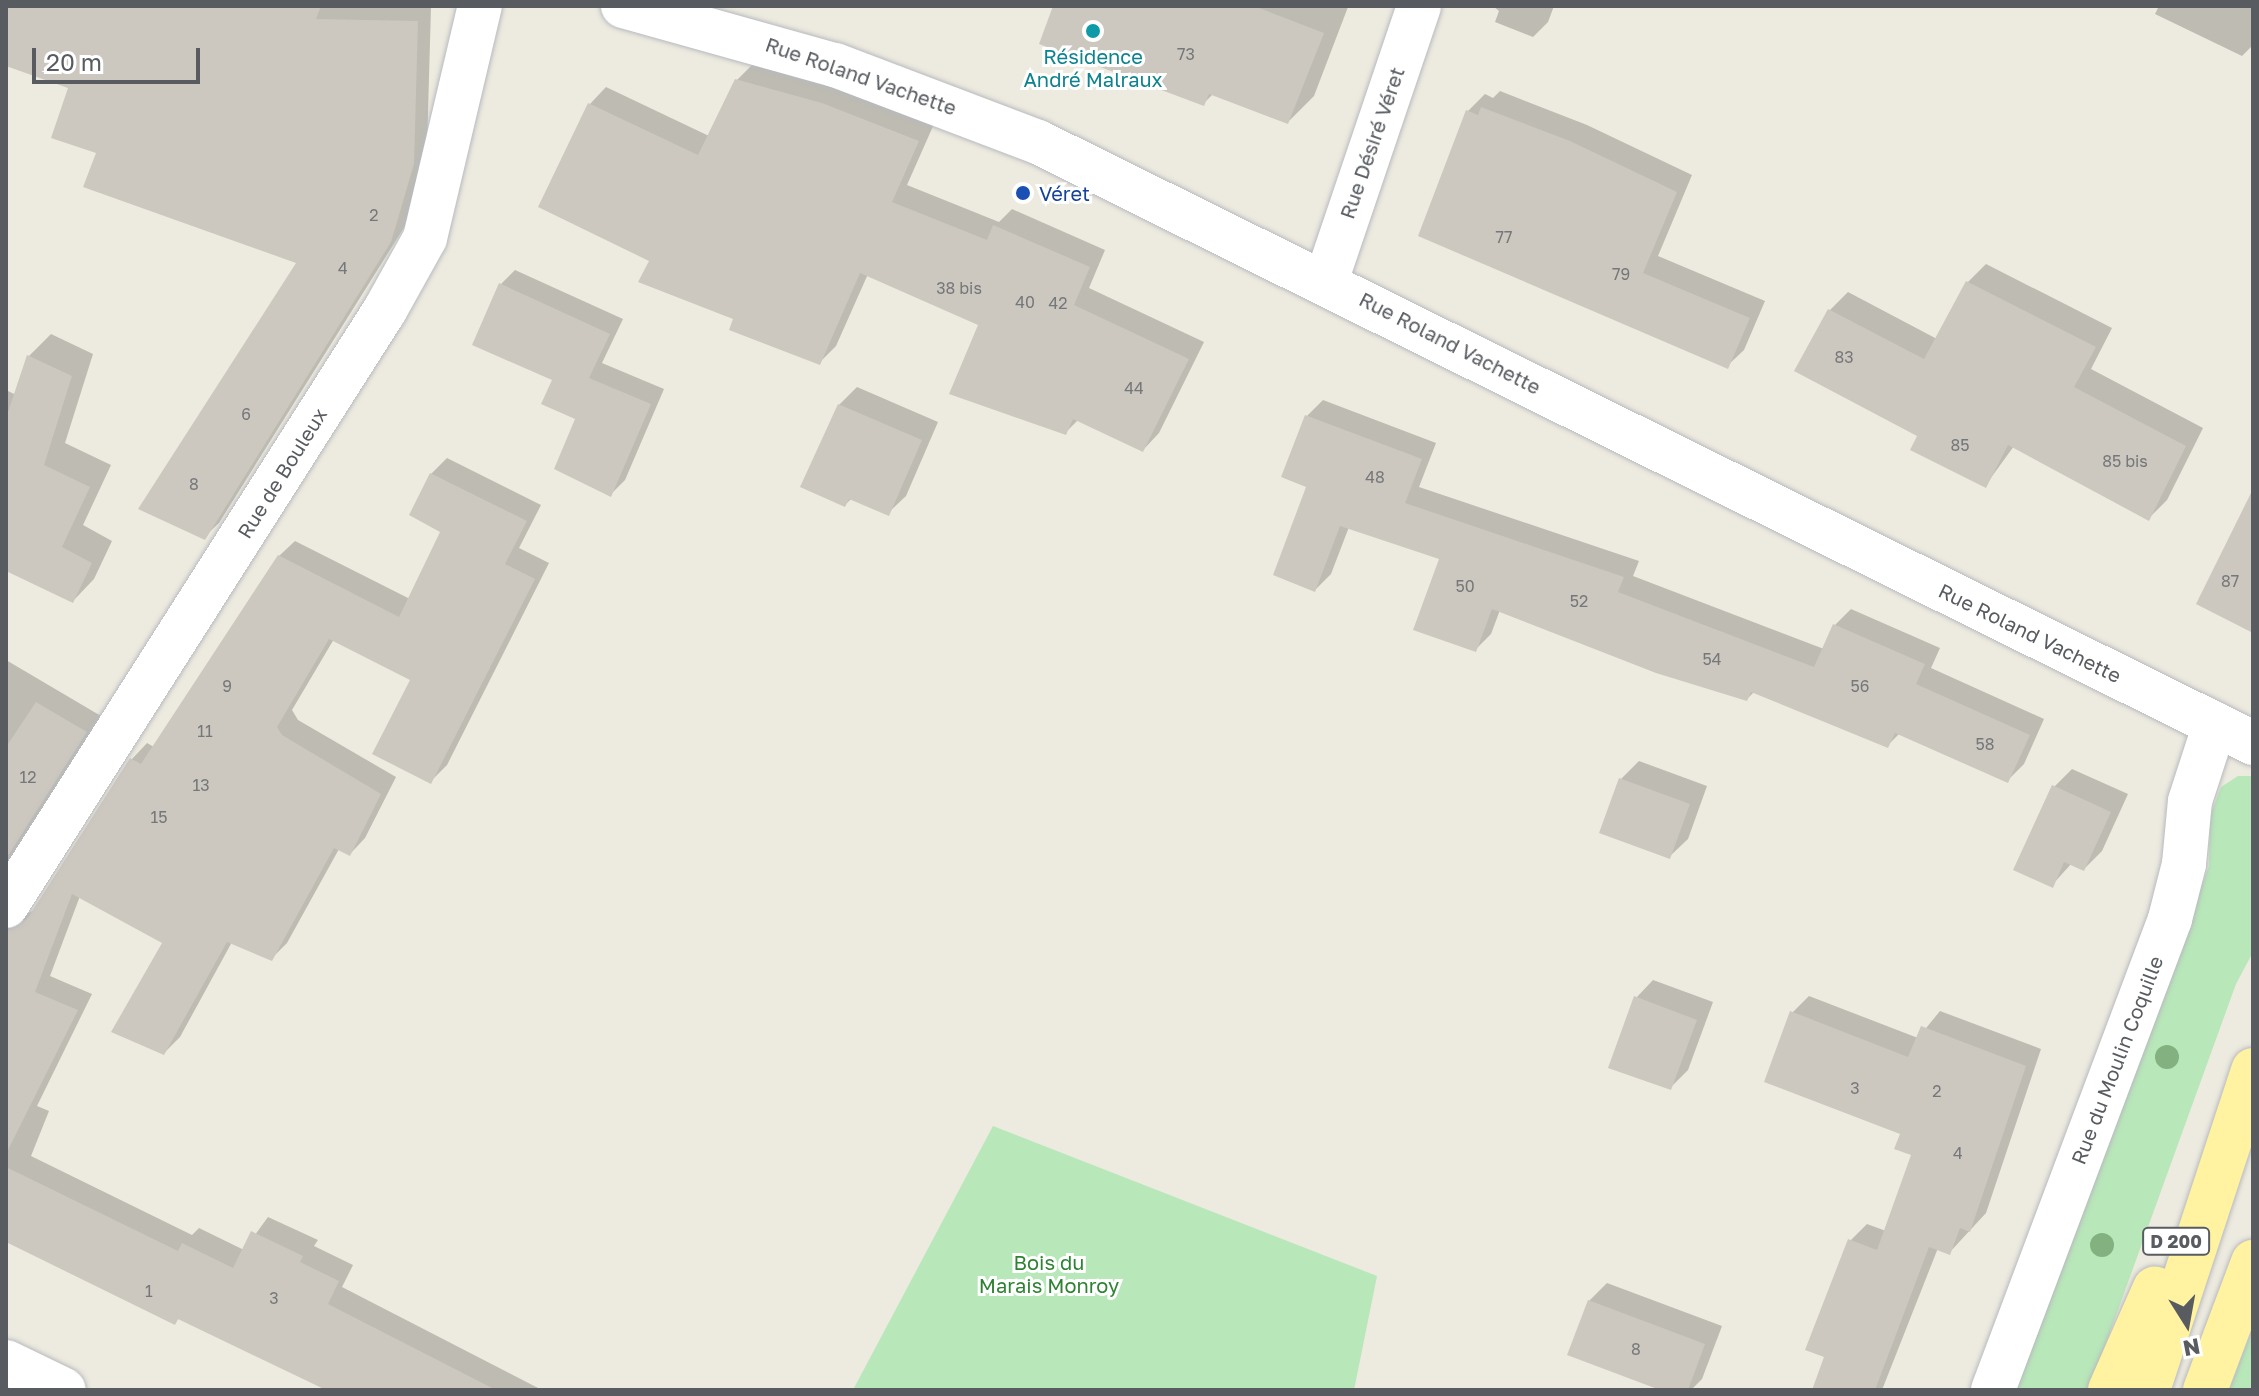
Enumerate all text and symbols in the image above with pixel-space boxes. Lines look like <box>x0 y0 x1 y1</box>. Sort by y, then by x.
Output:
marker: Résidence André Malraux <box>1084 22 1102 40</box>
scale bar <box>36 32 204 82</box>
street label: Rue Roland Vachette <box>762 32 960 120</box>
place label: Résidence André Malraux <box>1023 44 1163 91</box>
house number: 73 <box>1177 44 1195 64</box>
text: 20 m <box>46 47 102 76</box>
street label: Rue Désiré Véret <box>1335 64 1409 222</box>
place label: Véret <box>1039 181 1090 205</box>
marker: Véret <box>1014 184 1032 202</box>
house number: 2 <box>369 205 379 225</box>
house number: 77 <box>1496 227 1512 247</box>
house number: 4 <box>338 258 348 278</box>
house number: 79 <box>1612 264 1630 284</box>
house number: 38 bis <box>936 278 982 298</box>
street label: Rue Roland Vachette <box>1355 287 1545 399</box>
house number: 40 <box>1015 292 1035 312</box>
house number: 42 <box>1048 293 1068 313</box>
house number: 83 <box>1834 347 1854 367</box>
house number: 44 <box>1124 378 1144 398</box>
street label: Rue de Bouleux <box>232 403 332 543</box>
house number: 6 <box>241 404 251 424</box>
house number: 85 <box>1950 435 1970 455</box>
house number: 85 bis <box>2102 451 2148 471</box>
house number: 48 <box>1365 467 1385 487</box>
house number: 8 <box>189 474 199 494</box>
house number: 87 <box>2221 571 2239 591</box>
house number: 50 <box>1455 576 1475 596</box>
street label: Rue Roland Vachette <box>1935 578 2125 688</box>
house number: 52 <box>1570 591 1588 611</box>
house number: 54 <box>1702 649 1722 669</box>
house number: 9 <box>222 676 232 696</box>
house number: 56 <box>1851 676 1869 696</box>
house number: 11 <box>197 721 213 741</box>
house number: 58 <box>1975 734 1995 754</box>
house number: 12 <box>19 767 37 787</box>
house number: 13 <box>192 775 210 795</box>
house number: 15 <box>150 807 168 827</box>
street label: Rue du Moulin Coquille <box>2066 952 2168 1168</box>
house number: 3 <box>1850 1078 1860 1098</box>
house number: 2 <box>1932 1081 1942 1101</box>
house number: 4 <box>1953 1143 1963 1163</box>
road number: D 200 <box>2142 1227 2210 1255</box>
park label: Bois du Marais Monroy <box>979 1250 1119 1297</box>
house number: 1 <box>145 1281 153 1301</box>
north arrow <box>2147 1284 2227 1364</box>
house number: 3 <box>269 1288 279 1308</box>
text: N <box>2181 1333 2202 1363</box>
house number: 8 <box>1631 1339 1641 1359</box>

